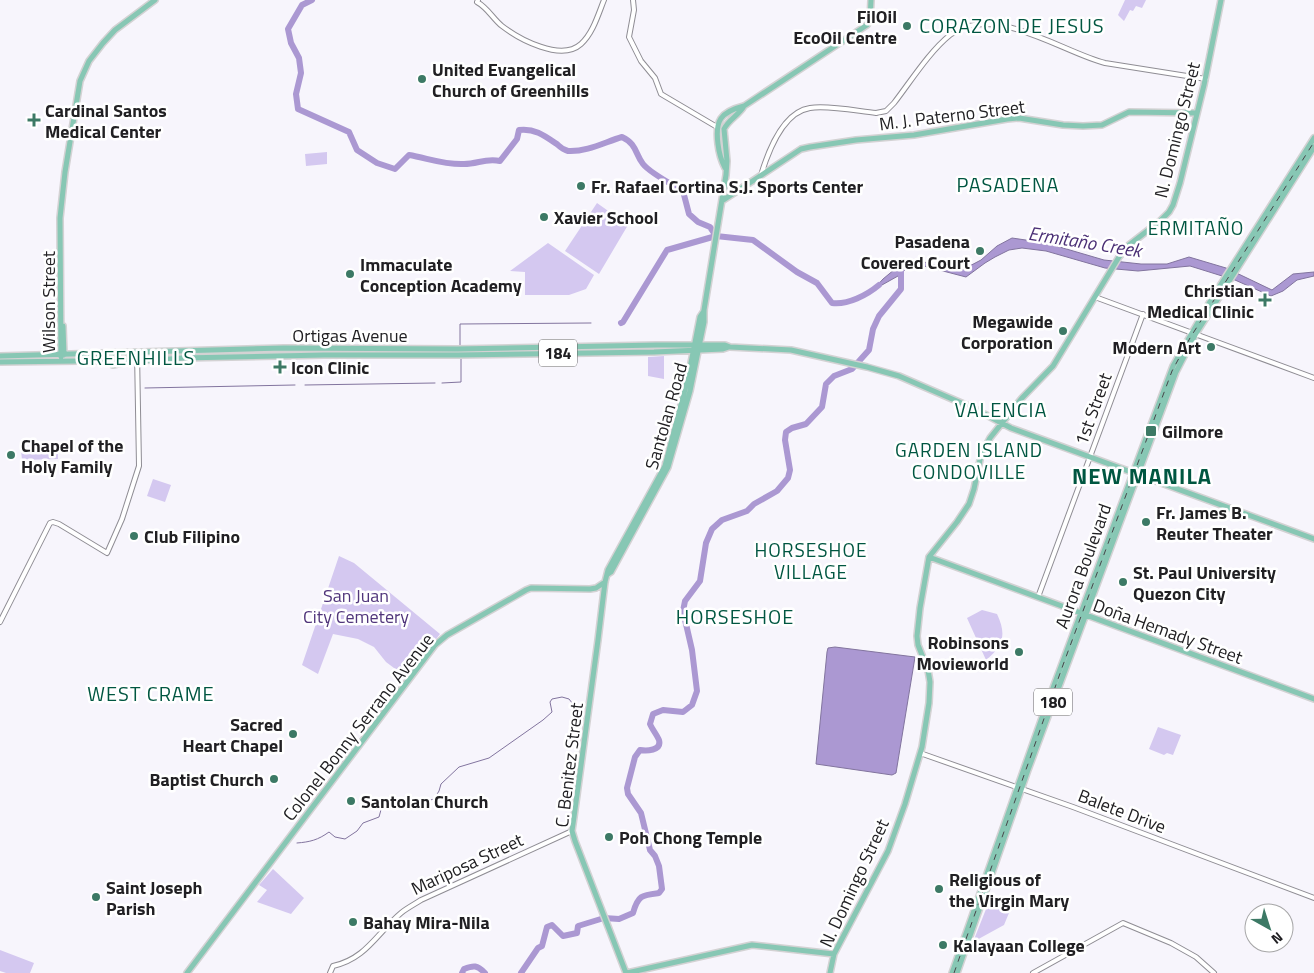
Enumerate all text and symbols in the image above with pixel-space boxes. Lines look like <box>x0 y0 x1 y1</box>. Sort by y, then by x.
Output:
place label: FilOil EcoOil Centre <box>793 3 897 51</box>
district label: CORAZON DE JESUS <box>919 10 1105 41</box>
marker: FilOil EcoOil Centre <box>901 20 913 32</box>
place label: United Evangelical Church of Greenhills <box>432 56 589 104</box>
street label: N. Domingo Street <box>1147 59 1207 201</box>
marker: United Evangelical Church of Greenhills <box>416 73 428 85</box>
street label: M. J. Paterno Street <box>878 93 1027 137</box>
place label: Cardinal Santos Medical Center <box>45 97 167 145</box>
marker: Cardinal Santos Medical Center <box>27 113 41 127</box>
district label: PASADENA <box>957 169 1059 200</box>
place label: Fr. Rafael Cortina S.J. Sports Center <box>591 173 863 200</box>
marker: Fr. Rafael Cortina S.J. Sports Center <box>575 180 587 192</box>
place label: Xavier School <box>554 204 658 231</box>
marker: Xavier School <box>538 211 550 223</box>
district label: ERMITAÑO <box>1148 213 1244 242</box>
water label: Ermitaño Creek <box>1026 218 1146 265</box>
place label: Pasadena Covered Court <box>861 228 970 276</box>
marker: Pasadena Covered Court <box>974 245 986 257</box>
street label: Wilson Street <box>35 250 62 353</box>
place label: Immaculate Conception Academy <box>360 251 522 299</box>
marker: Immaculate Conception Academy <box>344 268 356 280</box>
place label: Christian Medical Clinic <box>1147 277 1254 325</box>
marker: Christian Medical Clinic <box>1258 293 1272 307</box>
place label: Megawide Corporation <box>961 308 1053 356</box>
street label: Ortigas Avenue <box>292 322 408 349</box>
marker: Megawide Corporation <box>1057 325 1069 337</box>
place label: Modern Art <box>1112 334 1201 361</box>
road number: 184 <box>539 339 577 366</box>
marker: Modern Art <box>1205 341 1217 353</box>
district label: GREENHILLS <box>77 342 195 373</box>
place label: Icon Clinic <box>291 354 369 381</box>
street label: Santolan Road <box>638 359 694 473</box>
marker: Icon Clinic <box>273 360 287 374</box>
street label: 1st Street <box>1067 368 1119 449</box>
district label: VALENCIA <box>955 394 1047 425</box>
place label: Gilmore <box>1162 418 1223 445</box>
marker: Gilmore <box>1144 424 1158 438</box>
place label: Chapel of the Holy Family <box>21 432 123 480</box>
district label: GARDEN ISLAND CONDOVILLE <box>895 435 1043 486</box>
marker: Chapel of the Holy Family <box>5 449 17 461</box>
district label: NEW MANILA <box>1072 459 1212 493</box>
place label: Fr. James B. Reuter Theater <box>1156 499 1273 547</box>
street label: Aurora Boulevard <box>1048 500 1118 632</box>
marker: Fr. James B. Reuter Theater <box>1140 516 1152 528</box>
place label: Club Filipino <box>144 523 240 550</box>
marker: Club Filipino <box>128 530 140 542</box>
district label: HORSESHOE VILLAGE <box>755 535 868 586</box>
place label: St. Paul University Quezon City <box>1133 559 1276 607</box>
marker: St. Paul University Quezon City <box>1117 576 1129 588</box>
park label: San Juan City Cemetery <box>303 582 409 630</box>
street label: Doña Hemady Street <box>1089 591 1247 671</box>
district label: HORSESHOE <box>676 601 794 632</box>
street label: Colonel Bonny Serrano Avenue <box>276 627 440 827</box>
place label: Robinsons Movieworld <box>917 629 1009 677</box>
marker: Robinsons Movieworld <box>1013 646 1025 658</box>
district label: WEST CRAME <box>87 678 215 709</box>
road number: 180 <box>1034 689 1072 716</box>
street label: C. Benitez Street <box>548 700 590 829</box>
place label: Sacred Heart Chapel <box>183 711 283 759</box>
marker: Sacred Heart Chapel <box>287 728 299 740</box>
place label: Baptist Church <box>149 766 264 793</box>
marker: Baptist Church <box>268 773 280 785</box>
street label: Balete Drive <box>1074 782 1170 840</box>
place label: Santolan Church <box>361 788 488 815</box>
marker: Santolan Church <box>345 795 357 807</box>
street label: N. Domingo Street <box>812 814 896 952</box>
place label: Poh Chong Temple <box>619 824 762 851</box>
street label: Mariposa Street <box>406 826 528 902</box>
marker: Poh Chong Temple <box>603 831 615 843</box>
place label: Religious of the Virgin Mary <box>949 866 1069 914</box>
place label: Saint Joseph Parish <box>106 874 202 922</box>
marker: Religious of the Virgin Mary <box>933 883 945 895</box>
marker: Saint Joseph Parish <box>90 891 102 903</box>
north arrow <box>1244 903 1294 953</box>
place label: Bahay Mira-Nila <box>363 909 490 936</box>
marker: Bahay Mira-Nila <box>347 916 359 928</box>
text: N <box>1267 927 1288 950</box>
place label: Kalayaan College <box>953 932 1085 959</box>
marker: Kalayaan College <box>937 939 949 951</box>

